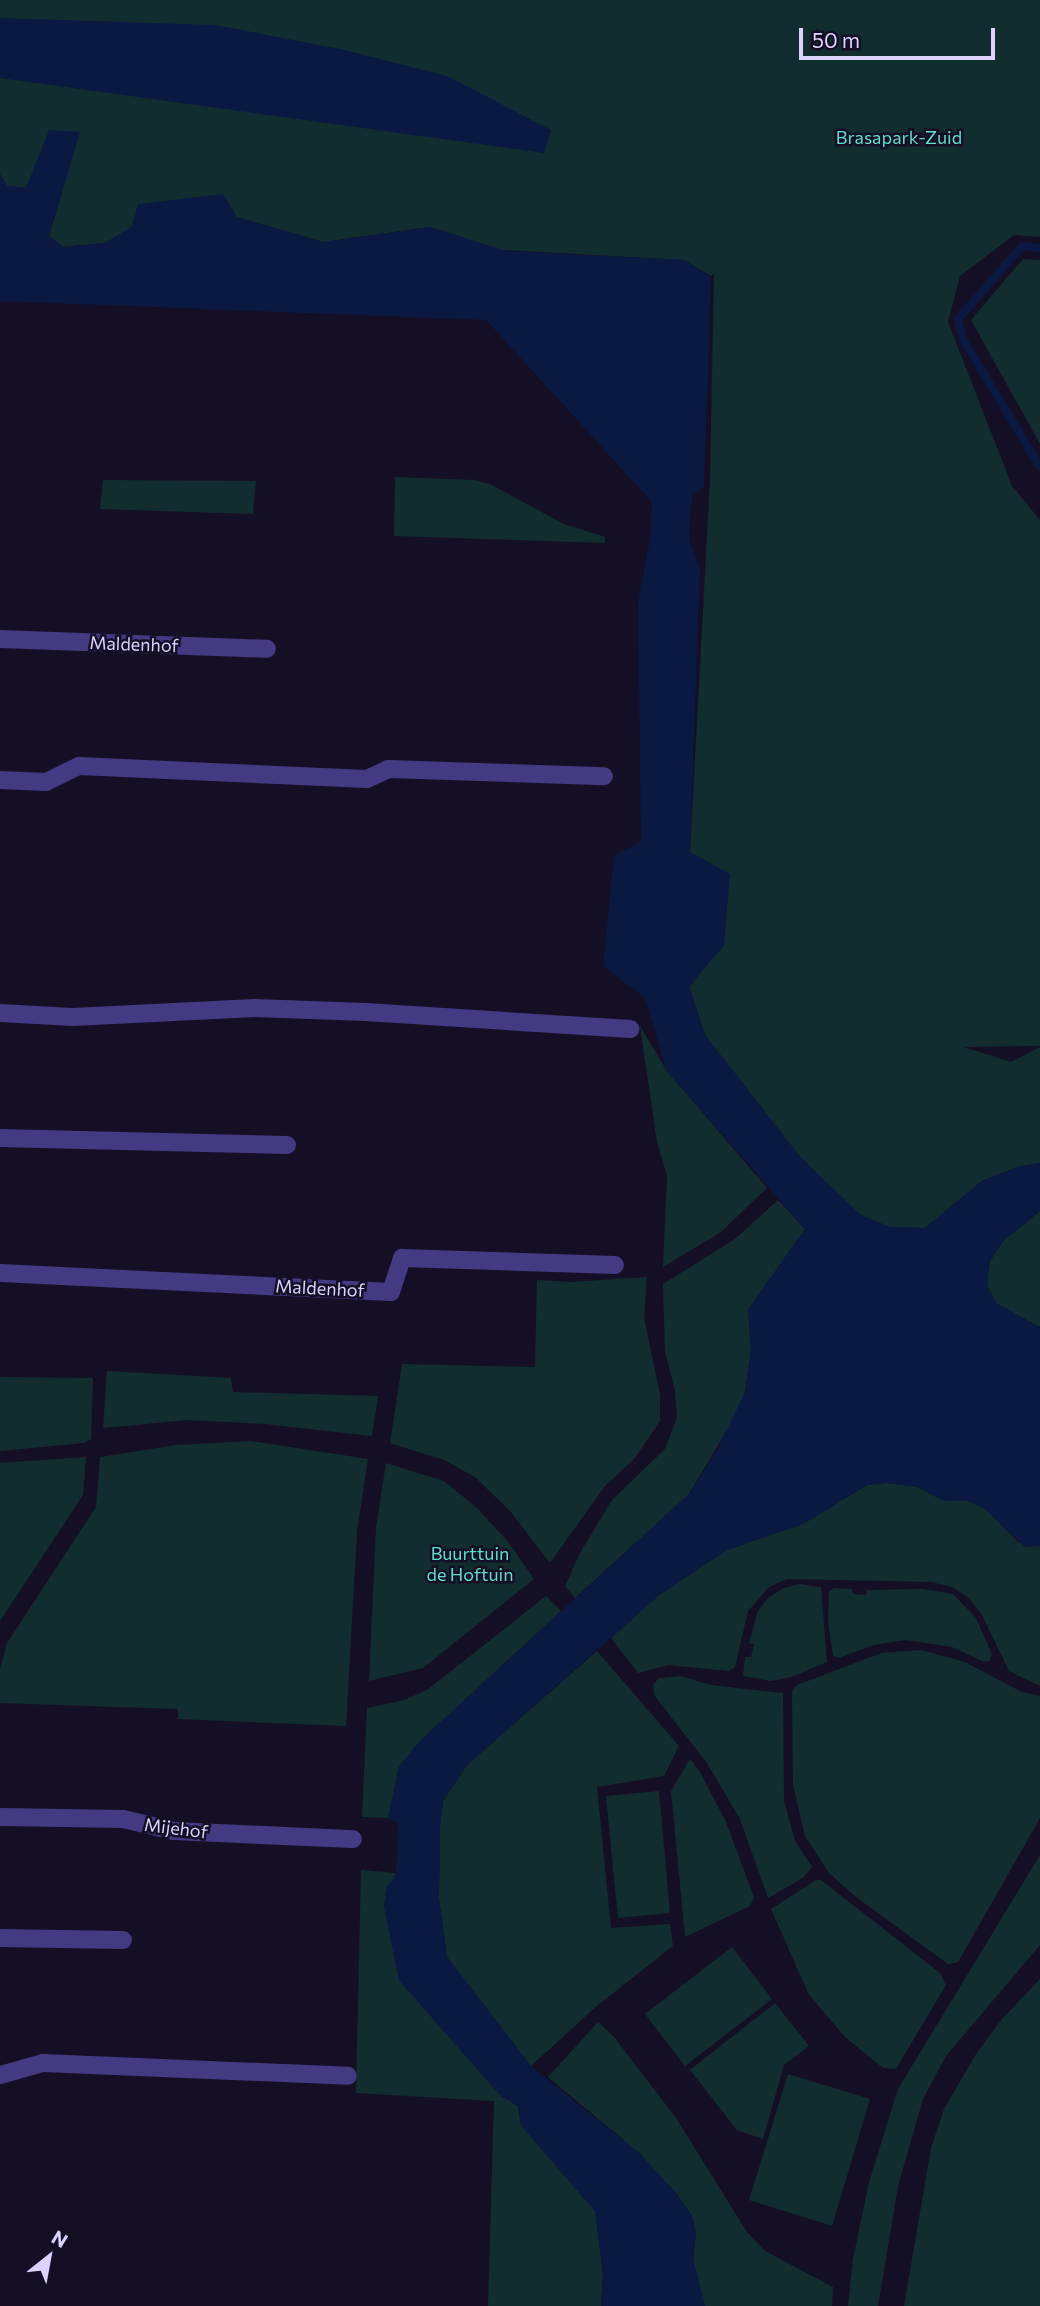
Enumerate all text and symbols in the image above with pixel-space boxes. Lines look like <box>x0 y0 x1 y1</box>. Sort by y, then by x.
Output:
scale bar <box>802 14 998 58</box>
text: 50 m <box>812 27 860 52</box>
park label: Brasapark-Zuid <box>836 126 962 148</box>
street label: Maldenhof <box>89 632 179 656</box>
street label: Maldenhof <box>275 1275 365 1301</box>
park label: Buurttuin de Hoftuin <box>427 1543 513 1586</box>
street label: Mijehof <box>143 1813 209 1843</box>
north arrow <box>14 2222 84 2292</box>
text: N <box>48 2225 72 2252</box>

